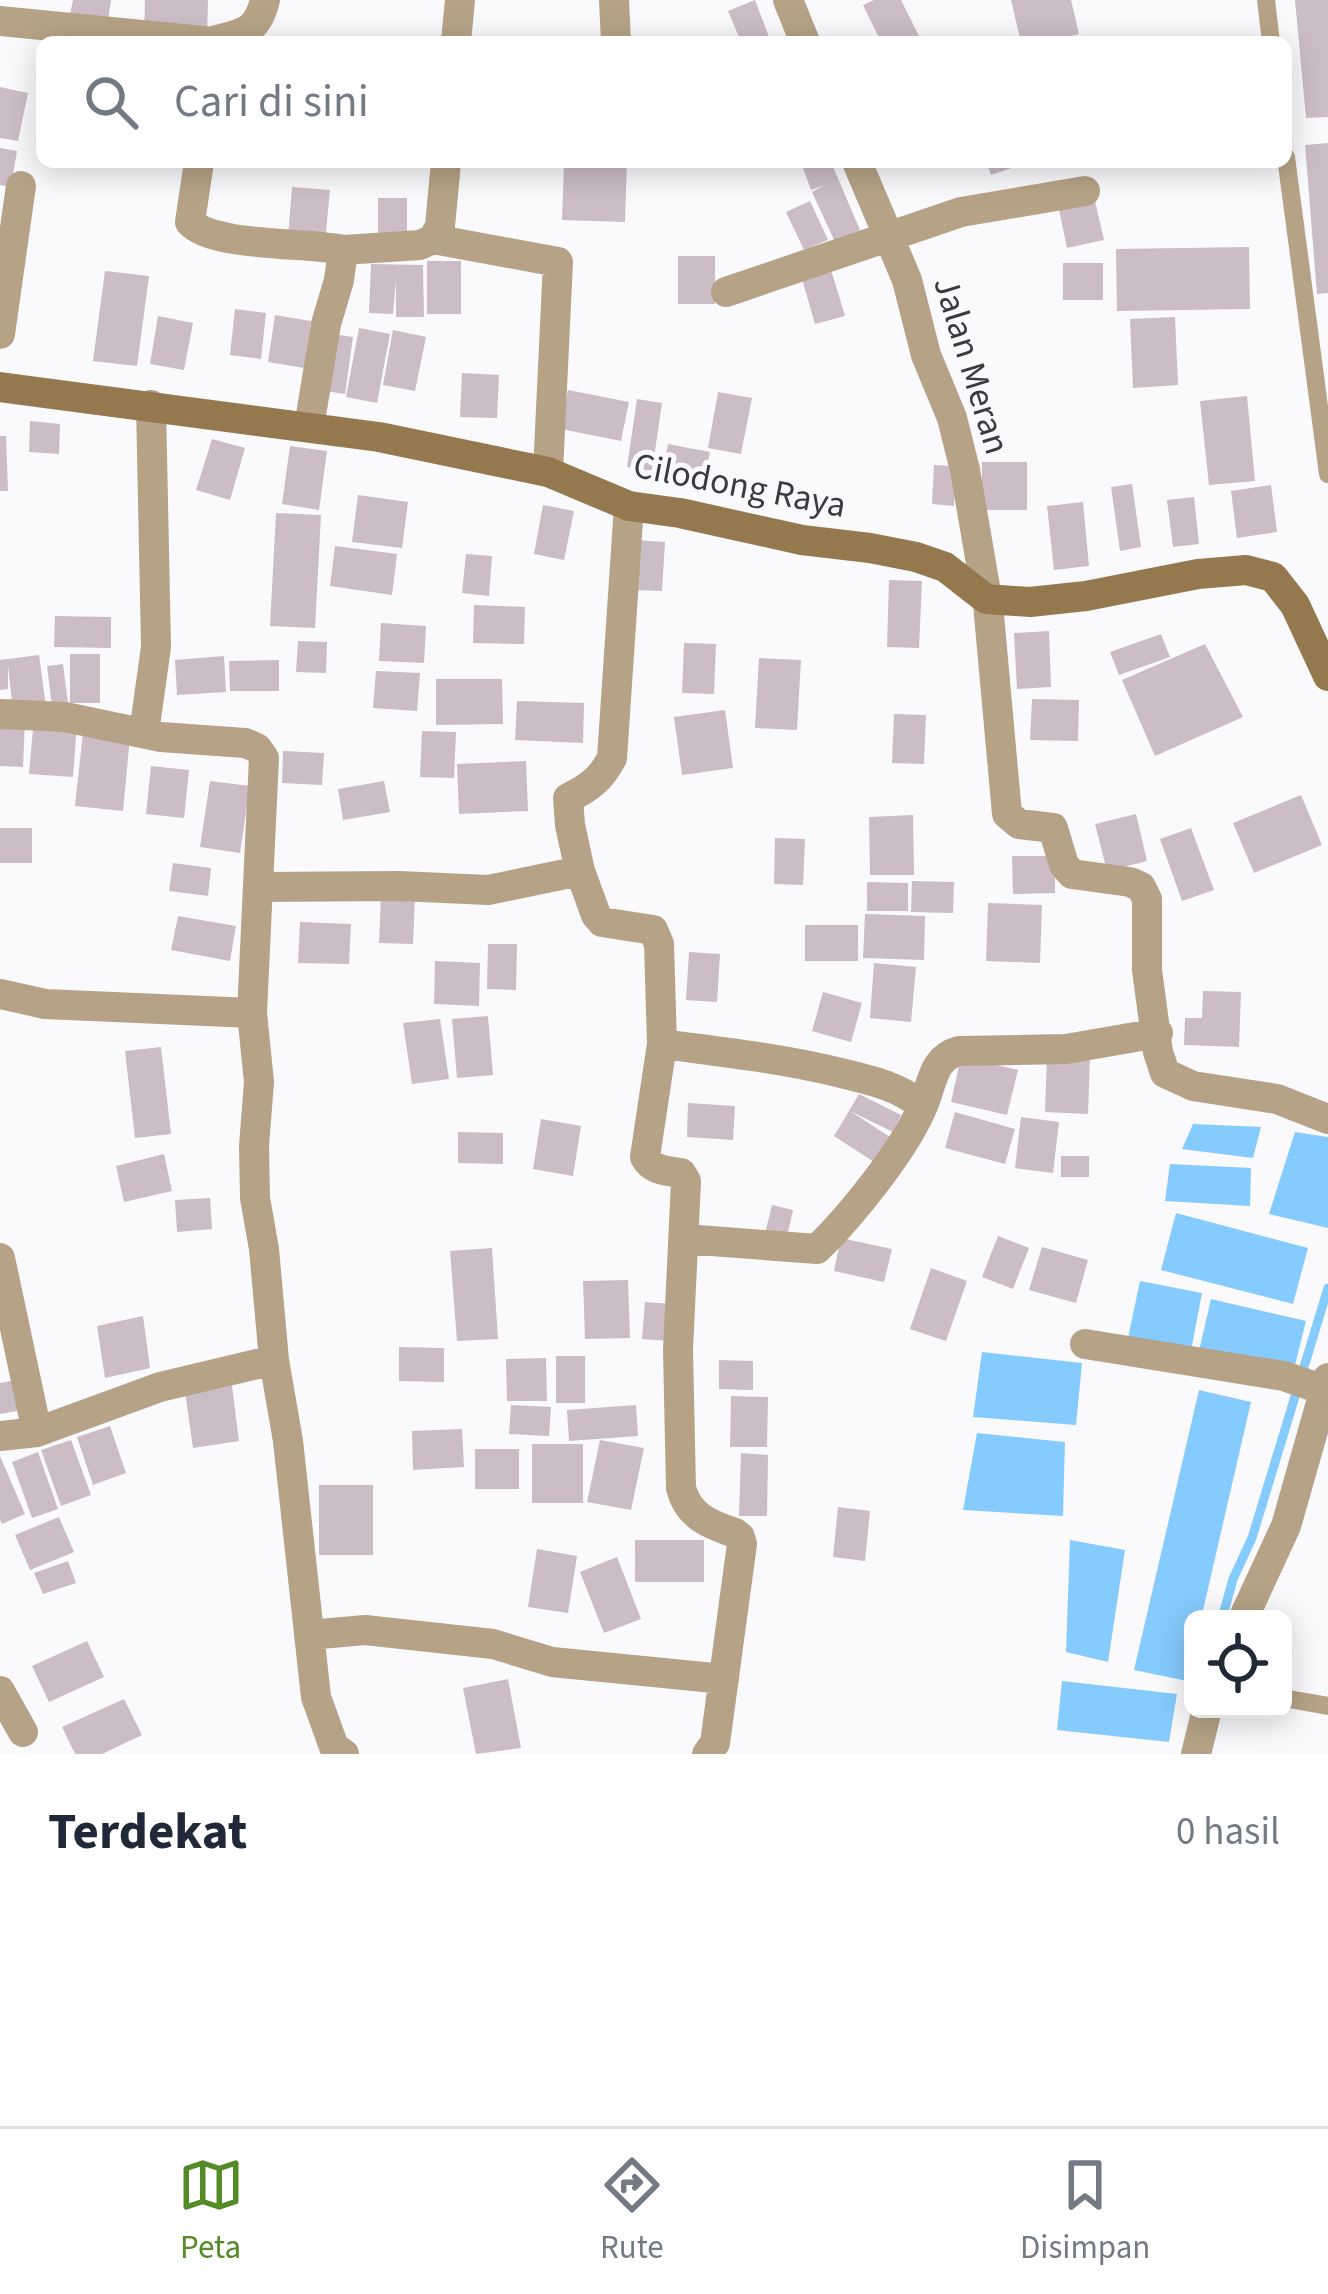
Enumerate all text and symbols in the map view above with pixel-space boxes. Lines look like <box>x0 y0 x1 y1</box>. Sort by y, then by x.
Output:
search box <box>36 36 1292 168</box>
icon: search <box>78 69 144 135</box>
text: Cari di sini <box>174 70 369 134</box>
street label: Jalan Meran <box>920 270 1023 460</box>
street label: Cilodong Raya <box>629 440 850 531</box>
map controls <box>1184 1610 1292 1718</box>
button: locate <box>1184 1610 1292 1718</box>
text: Terdekat <box>48 1796 247 1868</box>
text: 0 hasil <box>1176 1804 1280 1860</box>
tab: Peta <box>178 2152 244 2271</box>
tab: Rute <box>599 2152 665 2271</box>
tab: Disimpan <box>1020 2152 1150 2271</box>

